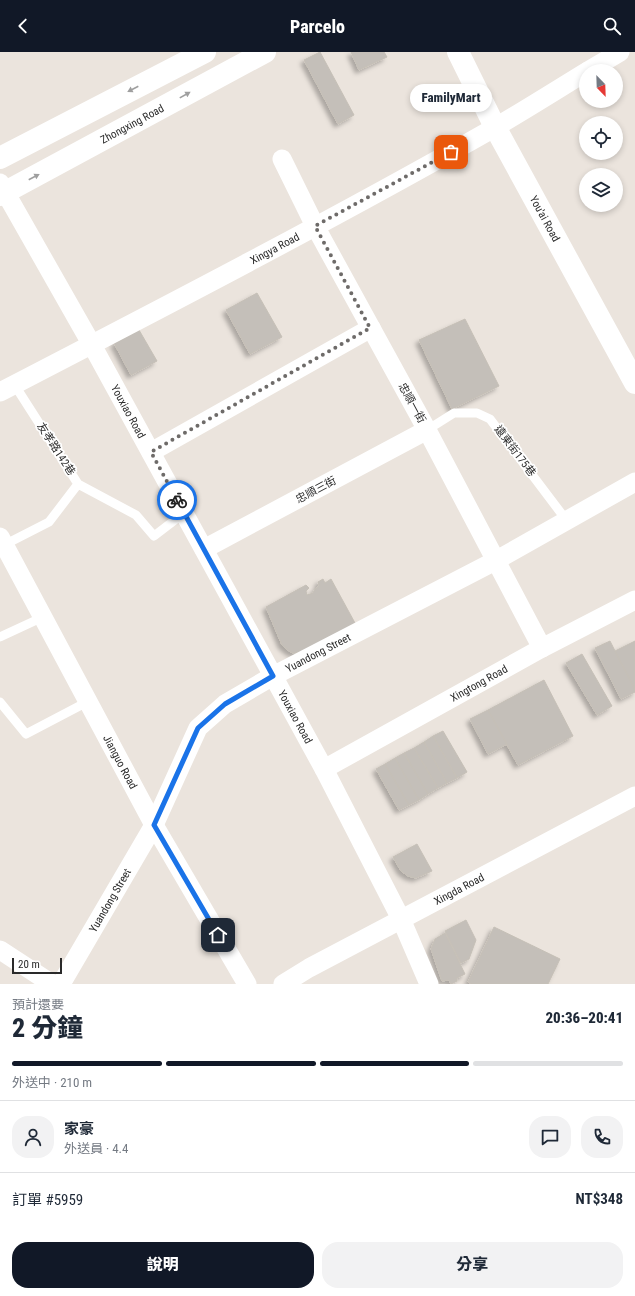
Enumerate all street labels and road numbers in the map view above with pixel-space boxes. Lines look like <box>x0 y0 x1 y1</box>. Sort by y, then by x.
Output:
street label: Zhongxing Road <box>98 101 166 146</box>
street label: You'ai Road <box>527 193 563 244</box>
street label: Xingya Road <box>248 230 302 267</box>
street label: 忠順一街 <box>396 381 428 425</box>
street label: Youxiao Road <box>108 382 148 440</box>
street label: 友孝路142巷 <box>34 420 78 478</box>
street label: 遠東街175巷 <box>492 423 538 479</box>
street label: 忠順三街 <box>294 474 338 506</box>
street label: Yuandong Street <box>283 630 353 675</box>
street label: Xingtong Road <box>448 662 510 704</box>
street label: Youxiao Road <box>275 688 315 746</box>
street label: Jianguo Road <box>101 733 140 791</box>
street label: Yuandong Street <box>86 866 134 934</box>
street label: Xingda Road <box>432 870 486 907</box>

